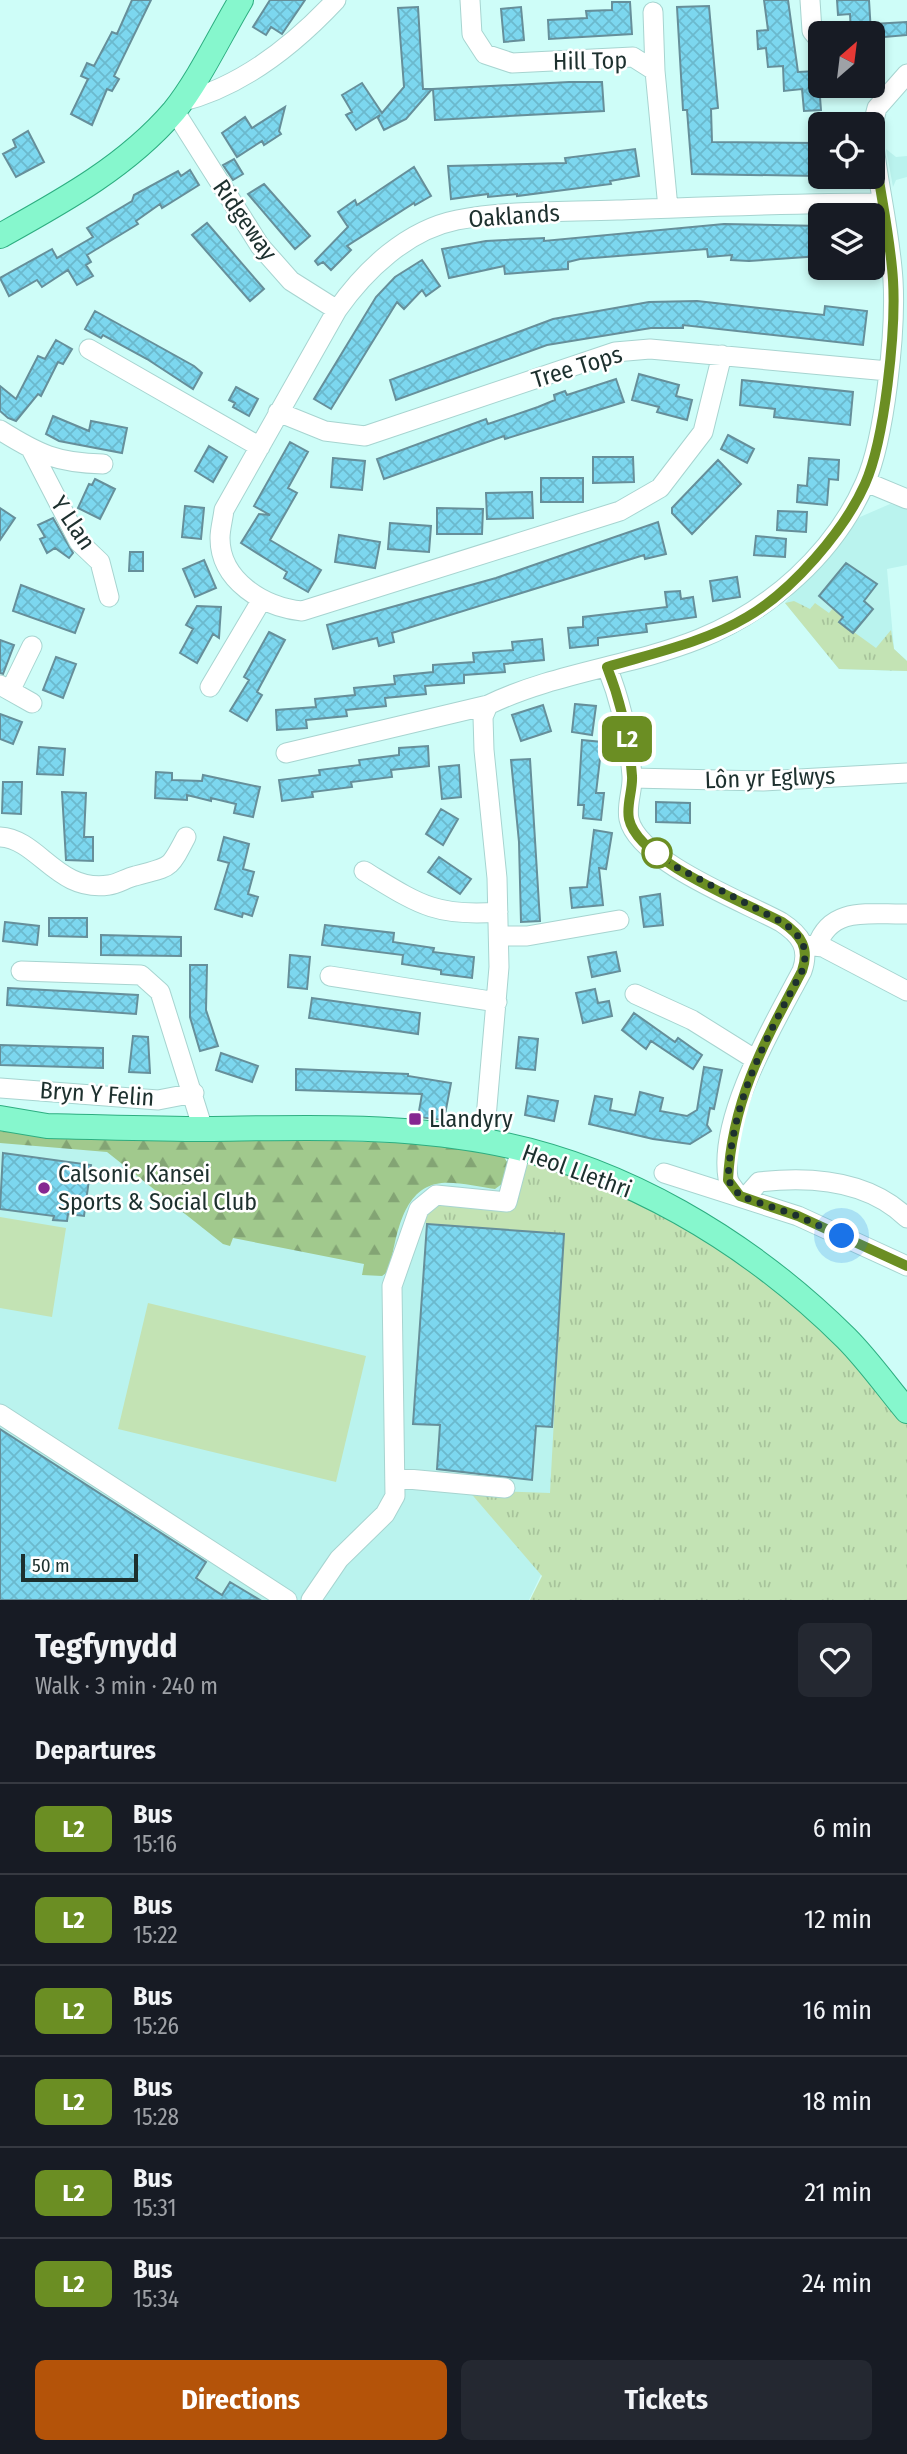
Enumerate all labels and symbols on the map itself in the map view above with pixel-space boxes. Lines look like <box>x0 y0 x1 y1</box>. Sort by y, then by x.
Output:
north arrow <box>808 21 886 98</box>
street label: Hill Top <box>553 46 627 76</box>
street label: Ridgeway <box>207 174 283 266</box>
street label: Oaklands <box>467 199 561 233</box>
street label: Tree Tops <box>528 340 626 394</box>
street label: Y Llan <box>45 491 101 555</box>
line badge: L2 <box>596 716 658 762</box>
street label: Lôn yr Eglwys <box>704 762 836 794</box>
unlabelled marker <box>642 838 672 868</box>
street label: Bryn Y Felin <box>39 1076 155 1112</box>
place label: Llandyry <box>429 1105 513 1133</box>
marker: Llandyry <box>407 1111 423 1127</box>
street label: Heol Llethri <box>518 1138 636 1204</box>
place label: Calsonic Kansei Sports & Social Club <box>58 1160 257 1216</box>
marker: Calsonic Kansei Sports & Social Club <box>36 1180 52 1196</box>
your location <box>824 1218 859 1253</box>
scale bar <box>21 1551 138 1583</box>

